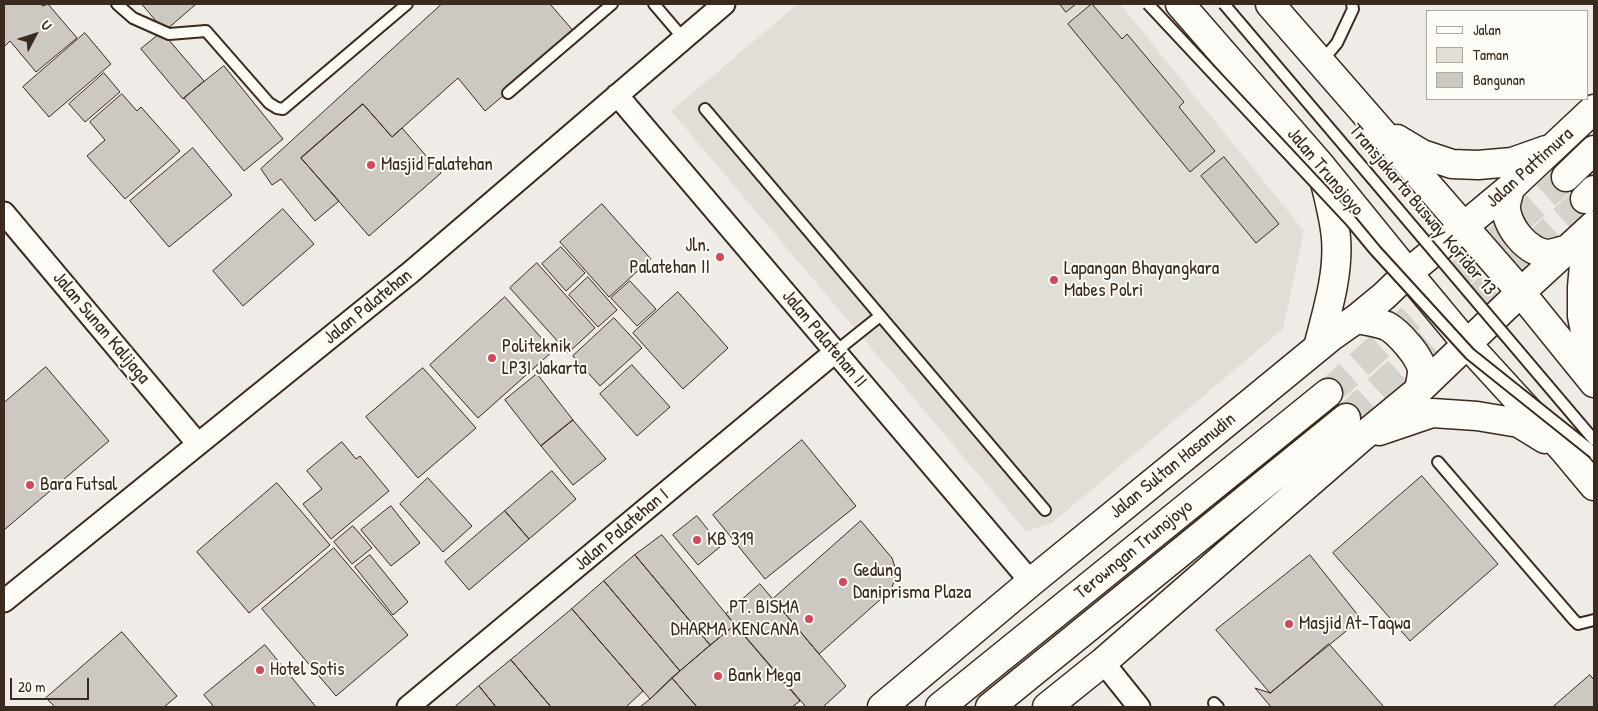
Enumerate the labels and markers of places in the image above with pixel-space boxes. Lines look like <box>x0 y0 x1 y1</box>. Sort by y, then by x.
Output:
place label: Masjid Falatehan <box>381 154 493 176</box>
marker: Masjid Falatehan <box>365 159 377 171</box>
place label: Jln. Palatehan II <box>629 235 710 279</box>
marker: Jln. Palatehan II <box>714 251 726 263</box>
place label: Lapangan Bhayangkara Mabes Polri <box>1064 258 1219 302</box>
marker: Lapangan Bhayangkara Mabes Polri <box>1048 274 1060 286</box>
place label: Politeknik LP3I Jakarta <box>502 336 587 380</box>
marker: Politeknik LP3I Jakarta <box>486 352 498 364</box>
place label: Bara Futsal <box>40 474 117 496</box>
marker: Bara Futsal <box>24 479 36 491</box>
place label: KB 319 <box>707 529 753 551</box>
marker: KB 319 <box>691 534 703 546</box>
place label: Gedung Daniprisma Plaza <box>853 560 971 604</box>
marker: Gedung Daniprisma Plaza <box>837 576 849 588</box>
place label: PT. BISMA DHARMA KENCANA <box>671 597 799 641</box>
marker: PT. BISMA DHARMA KENCANA <box>803 613 815 625</box>
place label: Masjid At-Taqwa <box>1299 613 1410 635</box>
marker: Masjid At-Taqwa <box>1283 618 1295 630</box>
place label: Hotel Sotis <box>270 659 345 681</box>
marker: Hotel Sotis <box>254 664 266 676</box>
place label: Bank Mega <box>728 665 801 687</box>
marker: Bank Mega <box>712 670 724 682</box>

